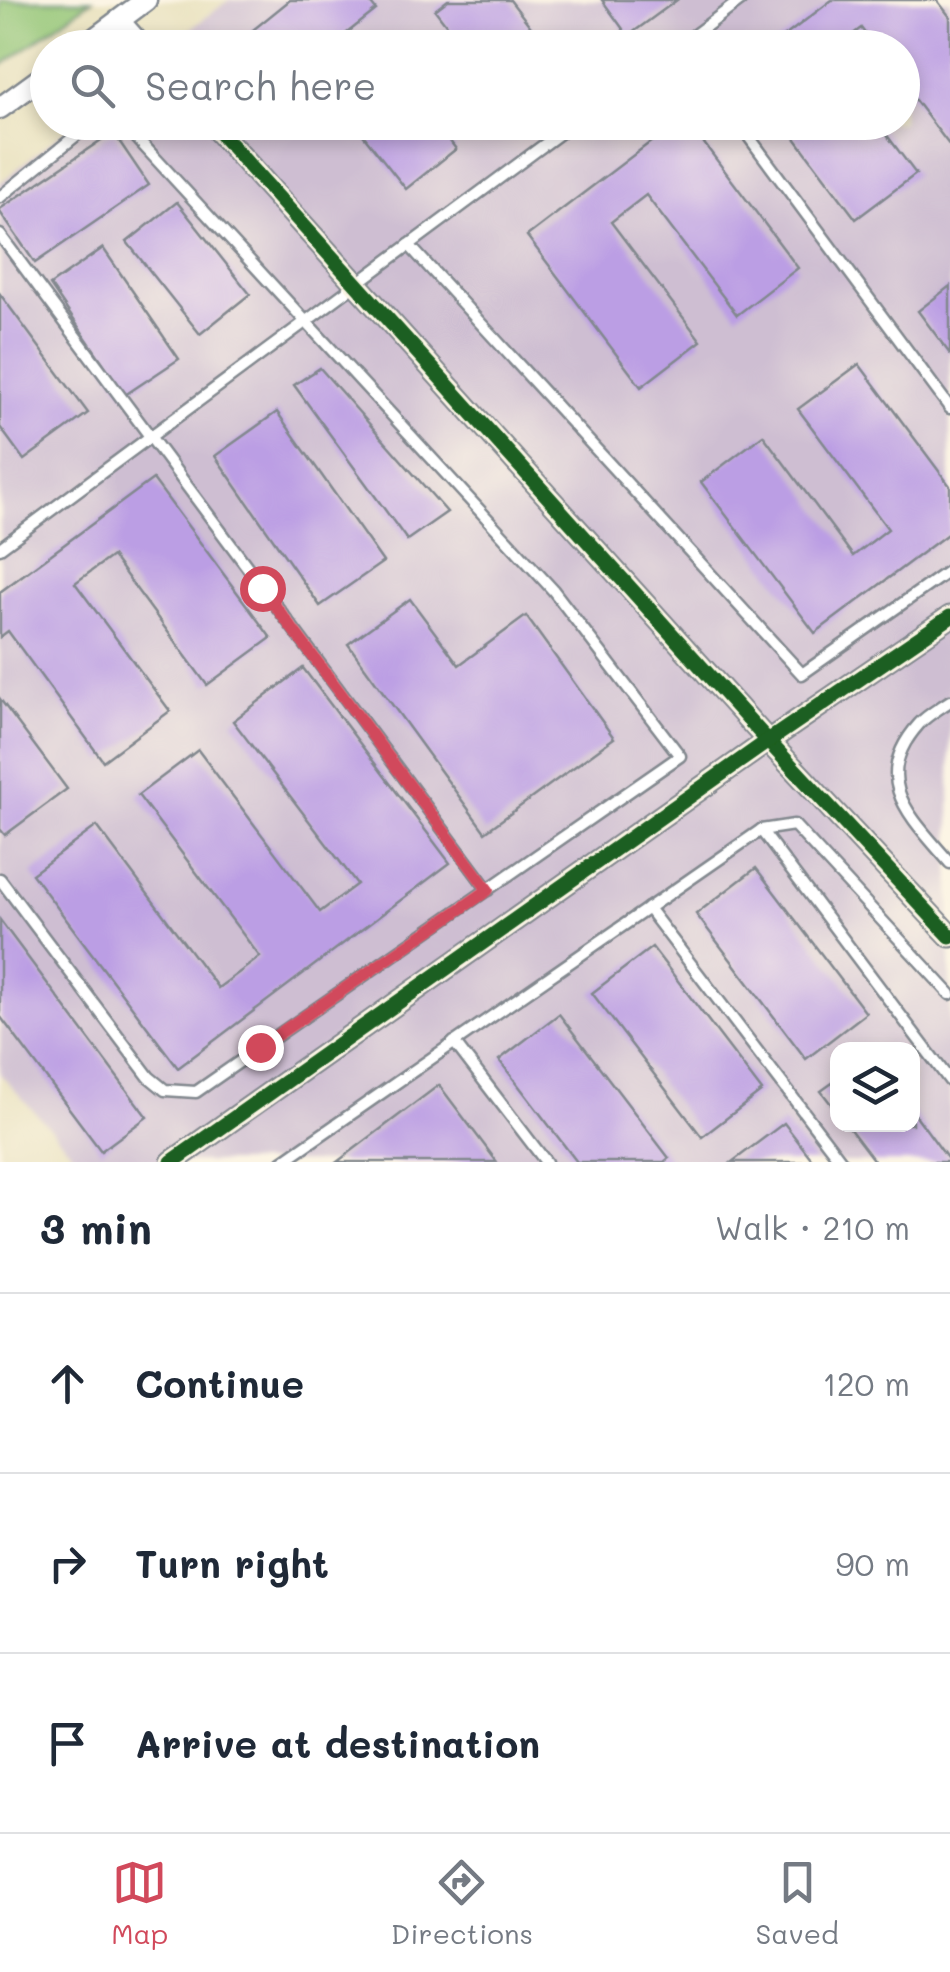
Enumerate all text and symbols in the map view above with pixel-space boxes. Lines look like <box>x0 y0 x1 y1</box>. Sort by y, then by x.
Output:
search box <box>30 30 920 140</box>
icon: search <box>65 58 120 113</box>
text: Search here <box>145 60 376 110</box>
route start <box>240 566 286 612</box>
route end <box>238 1025 284 1071</box>
map controls <box>830 1042 920 1132</box>
button: layers <box>830 1042 920 1132</box>
text: 3 min <box>40 1200 152 1255</box>
text: Walk · 210 m <box>715 1206 910 1248</box>
icon: ahead <box>40 1356 95 1411</box>
text: Continue <box>135 1358 304 1408</box>
text: 120 m <box>822 1362 910 1404</box>
icon: right <box>40 1536 95 1591</box>
text: Turn right <box>135 1538 329 1588</box>
text: 90 m <box>836 1542 910 1584</box>
icon: arrive <box>40 1716 95 1771</box>
text: Arrive at destination <box>135 1718 540 1768</box>
tab: Map <box>111 1855 168 1951</box>
tab: Directions <box>391 1855 533 1951</box>
tab: Saved <box>756 1855 839 1951</box>

